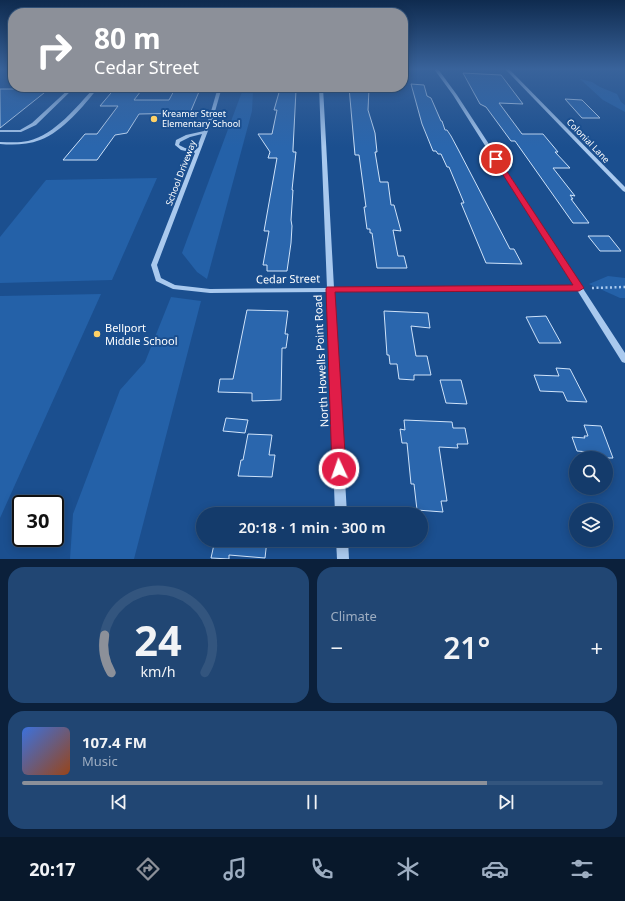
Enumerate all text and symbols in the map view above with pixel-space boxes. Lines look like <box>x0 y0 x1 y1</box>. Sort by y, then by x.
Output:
text: 80 m <box>94 19 161 57</box>
icon: right <box>28 24 80 76</box>
text: Cedar Street <box>94 55 199 79</box>
place label: Kreamer Street Elementary School <box>162 107 240 130</box>
marker: Kreamer Street Elementary School <box>149 114 159 124</box>
street label: Colonial Lane <box>564 116 613 166</box>
street label: School Driveway <box>162 138 199 207</box>
pin <box>479 142 513 176</box>
icon: arrive <box>485 148 507 170</box>
street label: Cedar Street <box>256 270 320 287</box>
street label: North Howells Point Road <box>310 294 331 428</box>
place label: Bellport Middle School <box>105 320 178 348</box>
marker: Bellport Middle School <box>92 329 102 339</box>
position arrow <box>318 448 360 490</box>
map controls <box>569 451 613 547</box>
button: search <box>569 451 613 495</box>
speed limit sign: 30 <box>12 495 64 547</box>
button: layers <box>569 503 613 547</box>
text: 20:18 · 1 min · 300 m <box>238 517 386 537</box>
text: Climate <box>331 607 377 625</box>
text: 24 <box>134 612 182 668</box>
text: 21° <box>443 627 490 668</box>
text: − <box>331 632 343 662</box>
text: + <box>590 632 603 662</box>
text: km/h <box>141 662 176 681</box>
text: 107.4 FM <box>82 732 147 752</box>
text: Music <box>82 752 118 770</box>
icon: previous <box>108 791 130 813</box>
icon: pause <box>301 791 323 813</box>
icon: next <box>495 791 517 813</box>
icon: directions <box>134 855 162 883</box>
icon: music <box>221 855 249 883</box>
icon: phone <box>308 855 336 883</box>
icon: climate <box>394 855 422 883</box>
icon: car <box>481 855 509 883</box>
icon: filters <box>568 855 596 883</box>
text: 20:17 <box>29 857 76 881</box>

